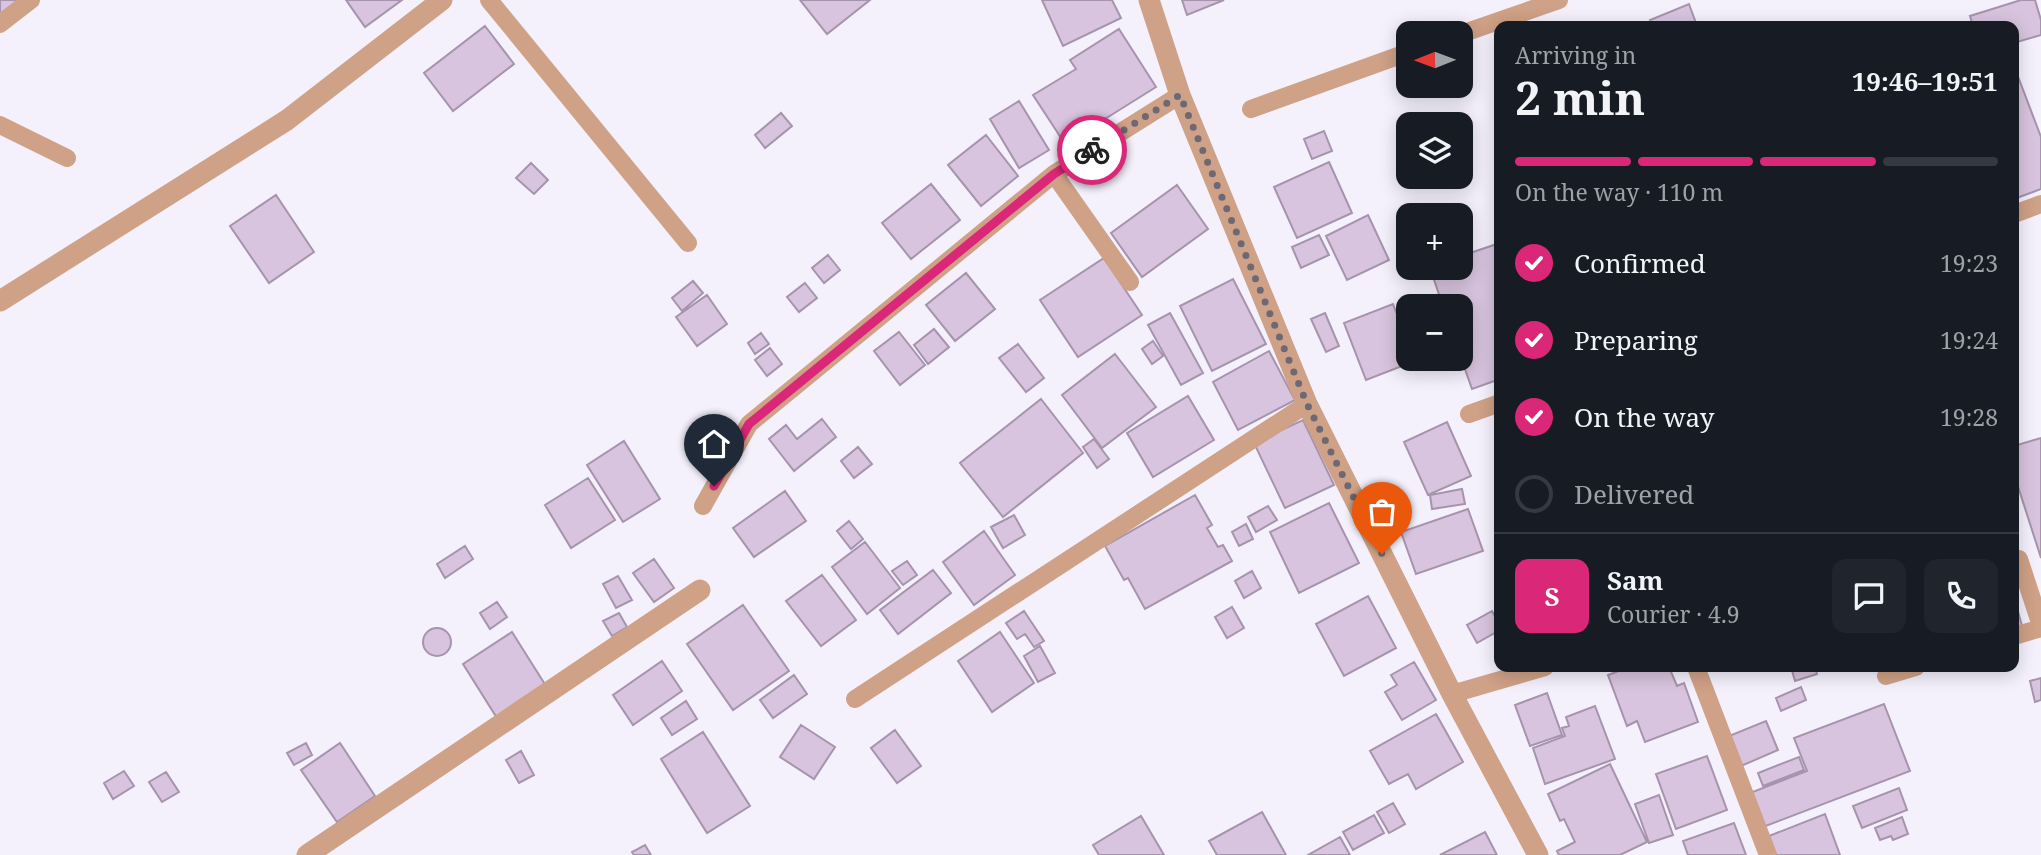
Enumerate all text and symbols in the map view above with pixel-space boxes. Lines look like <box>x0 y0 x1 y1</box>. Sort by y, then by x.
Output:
north arrow <box>1396 21 1474 98</box>
map controls <box>1396 21 1473 371</box>
text: Arriving in <box>1515 39 1636 71</box>
text: 19:46–19:51 <box>1852 63 1998 99</box>
text: 2 min <box>1515 66 1645 128</box>
button: layers <box>1396 112 1473 189</box>
courier <box>1057 115 1127 185</box>
icon: bike <box>1073 131 1111 169</box>
text: On the way · 110 m <box>1515 176 1723 208</box>
button: + <box>1396 203 1473 280</box>
icon: check <box>1515 244 1553 282</box>
text: Confirmed <box>1574 245 1706 281</box>
text: 19:23 <box>1940 247 1998 279</box>
button: − <box>1396 294 1473 371</box>
icon: check <box>1515 321 1553 359</box>
text: Preparing <box>1574 322 1698 358</box>
text: 19:24 <box>1940 324 1998 356</box>
icon: check <box>1515 398 1553 436</box>
text: On the way <box>1574 399 1714 435</box>
text: 19:28 <box>1940 401 1998 433</box>
pin <box>684 414 744 486</box>
icon: home <box>695 425 733 463</box>
text: Delivered <box>1574 476 1694 512</box>
pin <box>1352 482 1412 554</box>
icon: bag <box>1363 493 1401 531</box>
button: chat <box>1832 559 1906 633</box>
button: phone <box>1924 559 1998 633</box>
text: Sam <box>1607 562 1663 598</box>
text: S <box>1544 578 1560 614</box>
text: Courier · 4.9 <box>1607 598 1740 630</box>

